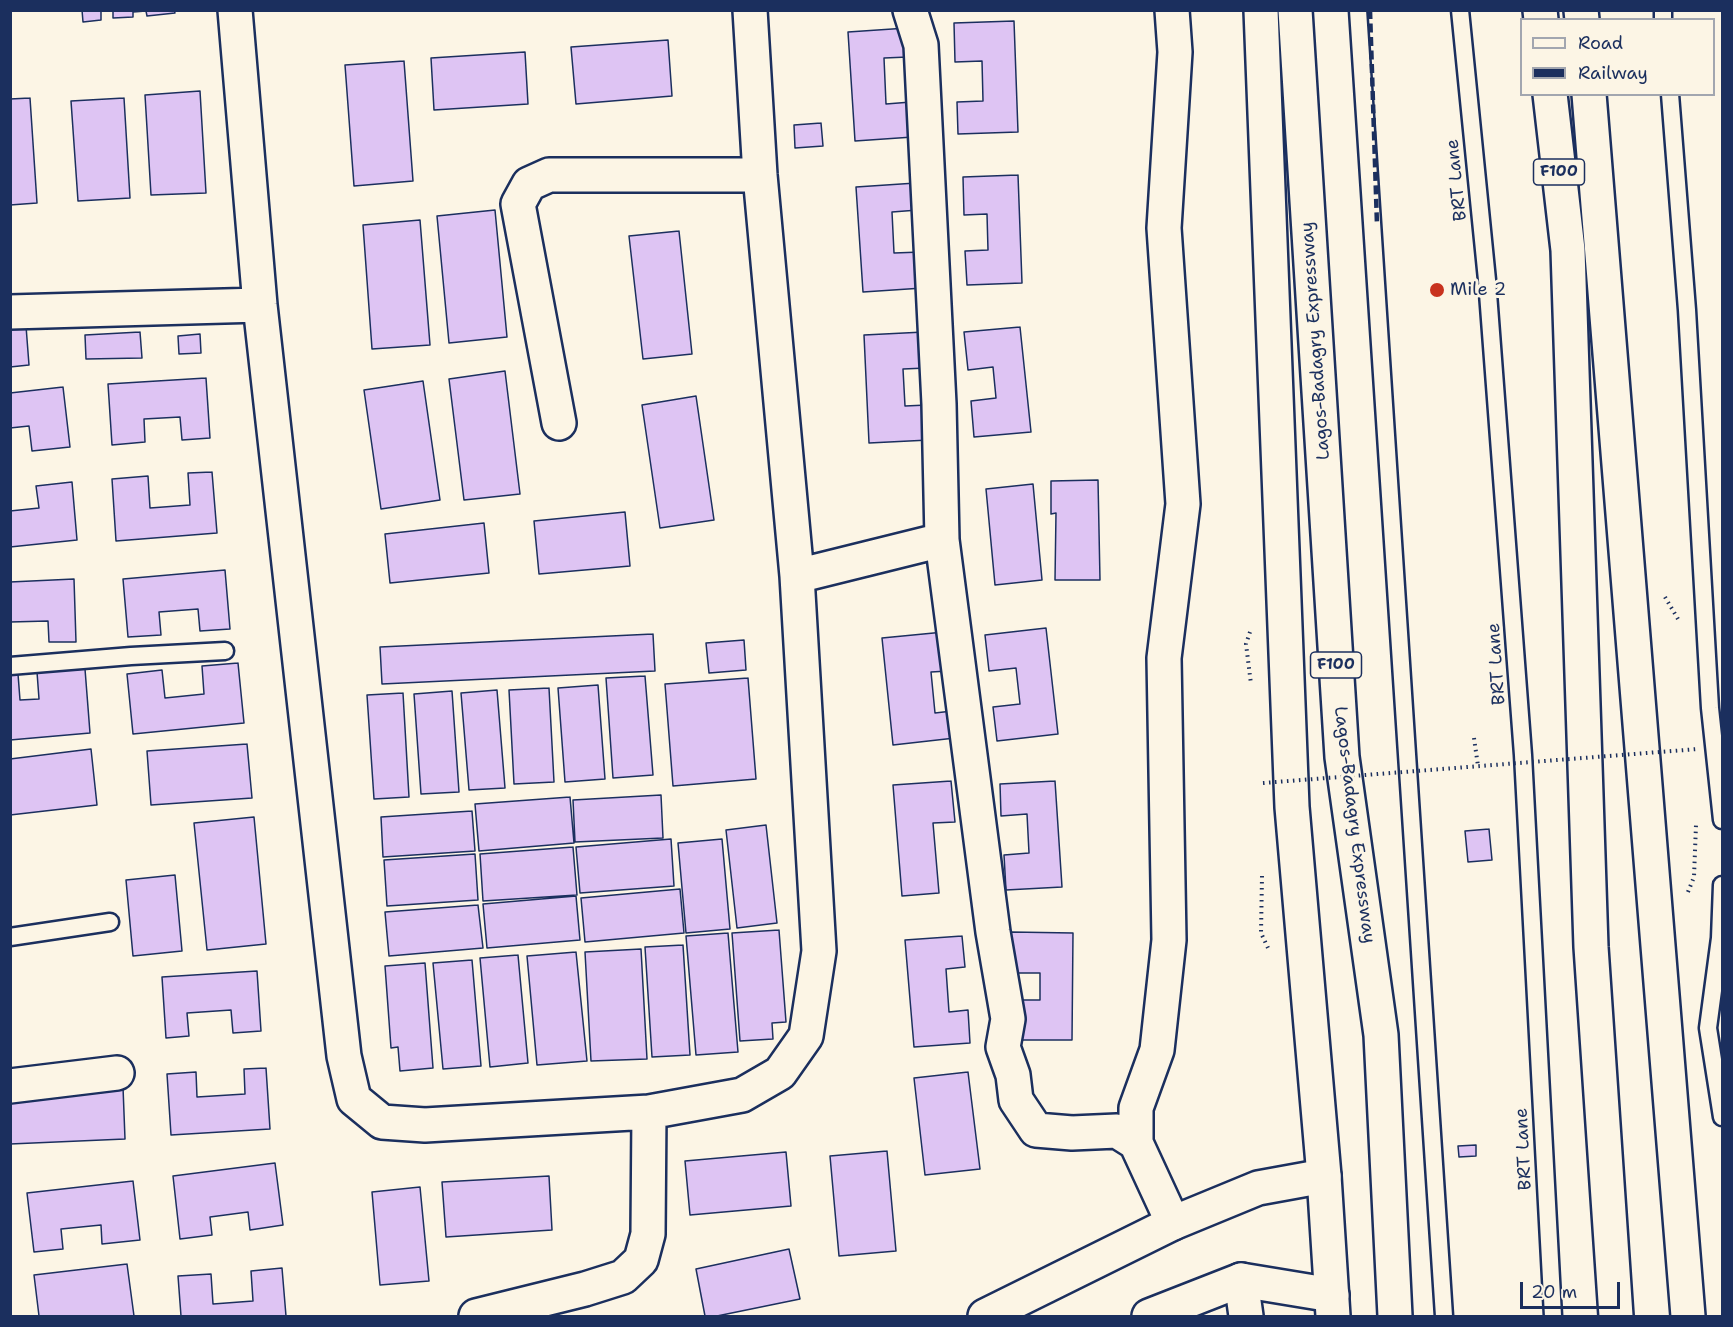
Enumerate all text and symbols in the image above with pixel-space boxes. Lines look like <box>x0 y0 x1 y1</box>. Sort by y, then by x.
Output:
legend <box>1520 18 1715 96</box>
text: Road <box>1578 31 1623 55</box>
text: Railway <box>1578 61 1648 85</box>
street label: BRT Lane <box>1442 138 1472 222</box>
road number: F100 <box>1534 159 1584 185</box>
street label: Lagos-Badagry Expressway <box>1297 221 1335 461</box>
place label: Mile 2 <box>1450 279 1506 301</box>
marker: Mile 2 <box>1428 281 1446 299</box>
street label: BRT Lane <box>1483 622 1511 706</box>
road number: F100 <box>1310 652 1362 678</box>
street label: Lagos-Badagry Expressway <box>1329 705 1379 945</box>
street label: BRT Lane <box>1511 1107 1537 1191</box>
scale bar <box>1523 1270 1624 1308</box>
text: 20 m <box>1531 1280 1577 1304</box>

